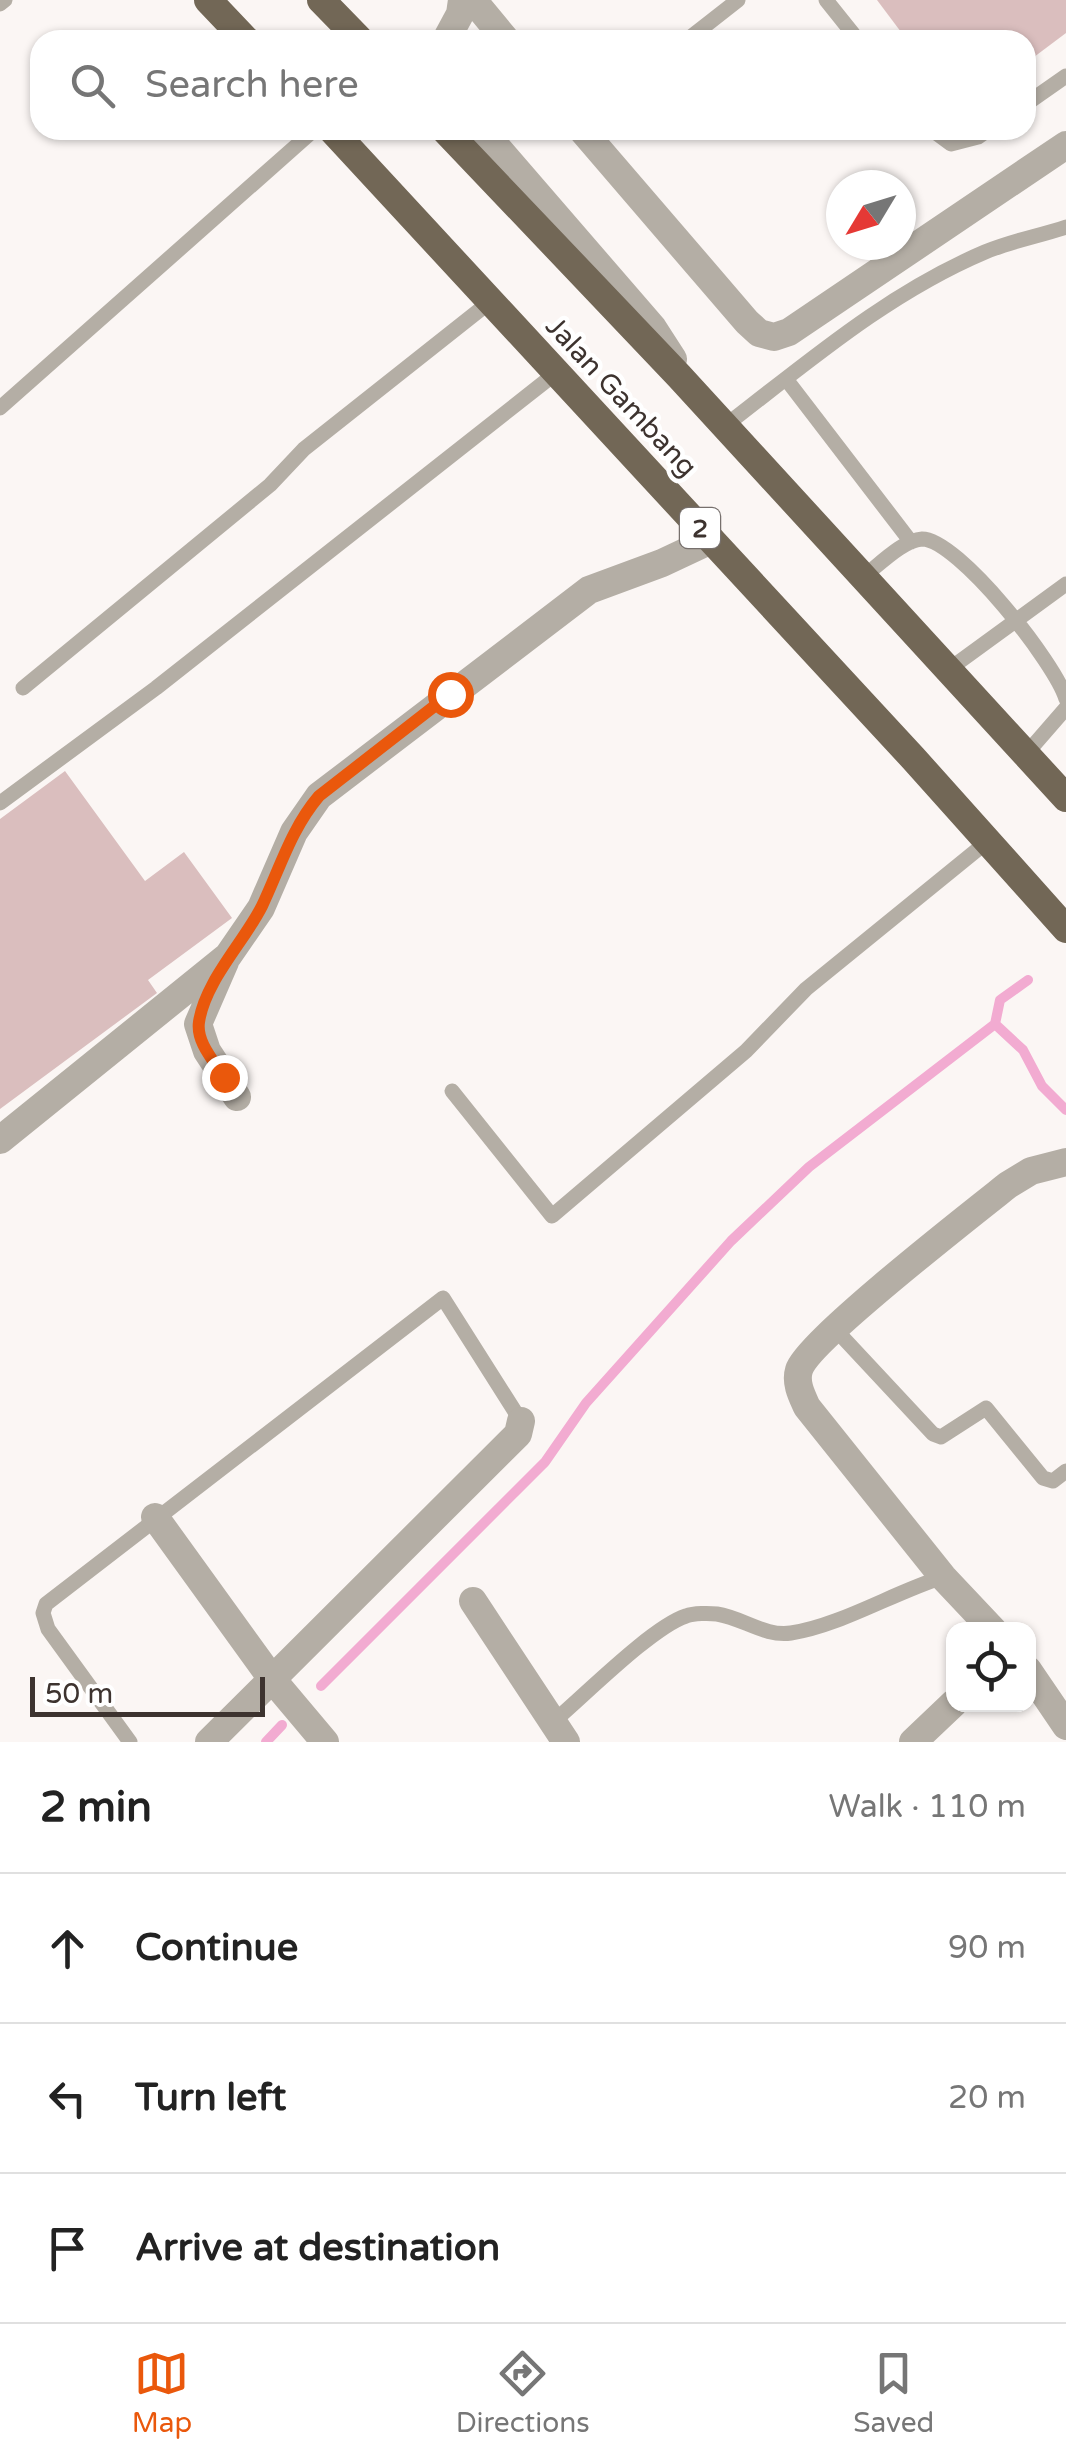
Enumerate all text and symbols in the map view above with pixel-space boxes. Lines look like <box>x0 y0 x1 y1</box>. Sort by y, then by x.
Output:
search box <box>30 30 1036 140</box>
icon: search <box>65 58 120 113</box>
text: Search here <box>145 62 359 108</box>
north arrow <box>826 170 916 260</box>
street label: Jalan Gambang <box>538 310 704 484</box>
road number: 2 <box>680 508 720 548</box>
route start <box>428 672 474 718</box>
route end <box>202 1055 248 1101</box>
map controls <box>946 1622 1036 1712</box>
button: locate <box>946 1622 1036 1712</box>
scale bar <box>30 1672 265 1716</box>
text: 50 m <box>45 1677 113 1711</box>
text: 2 min <box>40 1782 152 1833</box>
text: Walk · 110 m <box>829 1788 1026 1826</box>
icon: ahead <box>40 1921 95 1976</box>
text: Continue <box>135 1925 298 1971</box>
text: 90 m <box>948 1929 1026 1967</box>
icon: left <box>40 2071 95 2126</box>
text: Turn left <box>135 2075 286 2121</box>
text: 20 m <box>948 2079 1026 2117</box>
icon: arrive <box>40 2221 95 2276</box>
text: Arrive at destination <box>135 2225 500 2271</box>
tab: Map <box>132 2346 192 2440</box>
tab: Directions <box>456 2346 590 2440</box>
tab: Saved <box>853 2346 934 2440</box>

